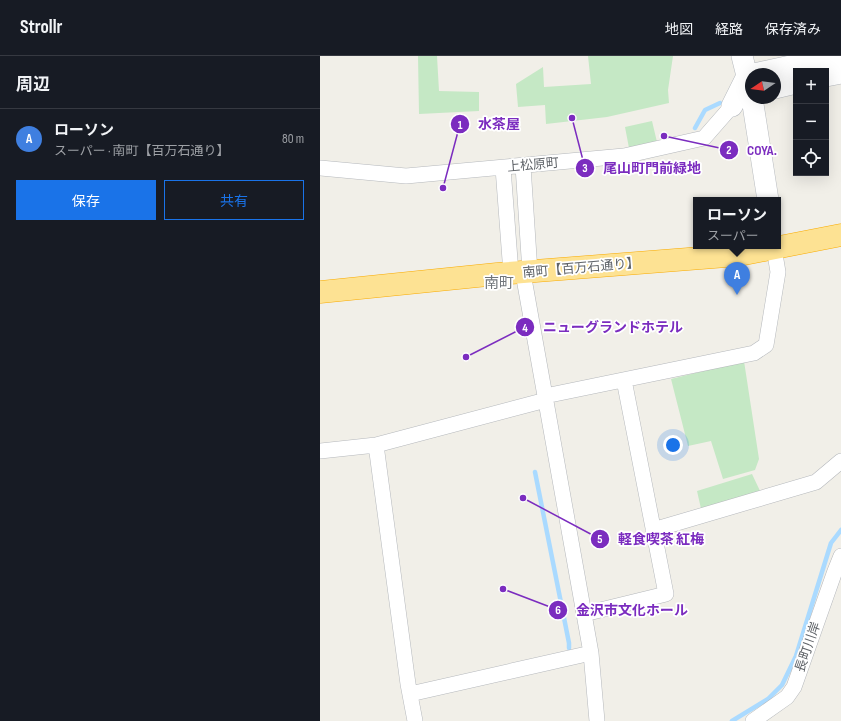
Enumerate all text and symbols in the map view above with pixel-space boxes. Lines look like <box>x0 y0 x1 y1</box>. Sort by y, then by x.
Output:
text: Strollr <box>20 16 62 39</box>
text: 地図 <box>665 21 693 38</box>
text: 経路 <box>715 21 743 38</box>
text: 保存済み <box>765 21 821 38</box>
north arrow <box>745 68 781 104</box>
map controls <box>793 68 829 176</box>
button: + <box>793 68 829 104</box>
text: 周辺 <box>16 75 50 95</box>
button: − <box>793 104 829 140</box>
callout: 水茶屋 <box>450 111 528 137</box>
text: 水茶屋 <box>478 116 520 133</box>
text: 1 <box>458 118 463 133</box>
text: ローソン <box>54 121 114 140</box>
text: A <box>26 131 32 147</box>
text: 80 m <box>282 131 304 147</box>
callout: COYA. <box>719 137 785 163</box>
button: locate <box>793 140 829 176</box>
text: COYA. <box>747 142 777 159</box>
text: スーパー · 南町【百万石通り】 <box>54 143 230 159</box>
text: 2 <box>726 143 732 158</box>
street label: 上松原町 <box>506 155 560 175</box>
callout: 尾山町門前緑地 <box>575 155 709 181</box>
text: 尾山町門前緑地 <box>603 160 701 177</box>
text: 3 <box>582 161 588 176</box>
button: 保存 <box>16 180 156 220</box>
button: 共有 <box>164 180 304 220</box>
popup <box>693 197 781 249</box>
text: ローソン <box>707 206 767 225</box>
text: スーパー <box>707 228 759 244</box>
street label: 南町【百万石通り】 <box>522 255 640 281</box>
pin: A <box>724 262 750 295</box>
district label: 南町 <box>484 274 514 293</box>
callout: ニューグランドホテル <box>515 314 691 340</box>
text: ニューグランドホテル <box>543 319 683 336</box>
text: 4 <box>522 321 528 336</box>
your location <box>663 435 683 455</box>
callout: 軽食喫茶 紅梅 <box>590 526 713 552</box>
text: 軽食喫茶 紅梅 <box>618 531 704 548</box>
text: 5 <box>597 532 603 547</box>
callout: 金沢市文化ホール <box>548 597 696 623</box>
text: 金沢市文化ホール <box>576 602 688 619</box>
text: 6 <box>555 603 561 618</box>
street label: 長町川岸 <box>792 620 824 674</box>

